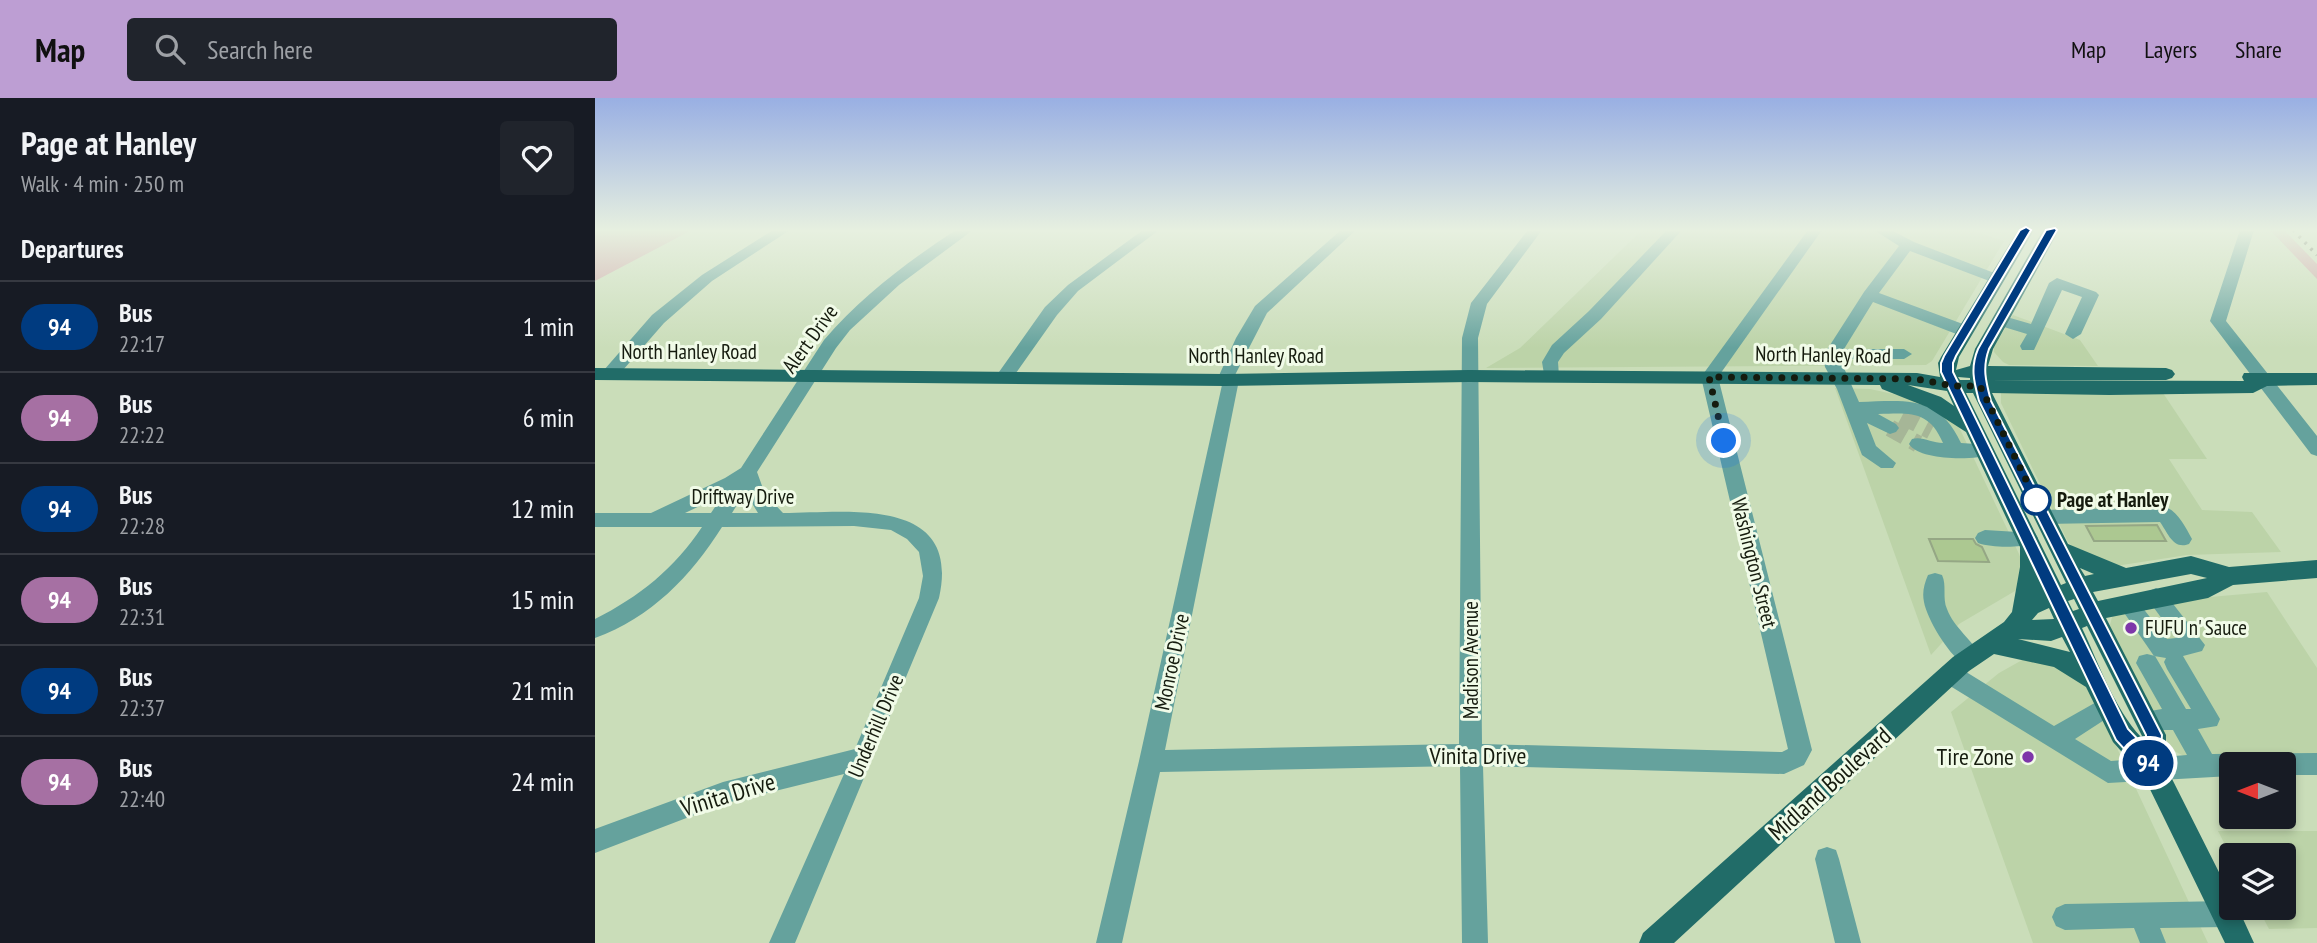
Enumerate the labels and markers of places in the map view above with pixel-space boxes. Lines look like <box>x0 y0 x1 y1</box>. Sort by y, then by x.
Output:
marker: Page at Hanley <box>2021 485 2051 515</box>
place label: Page at Hanley <box>2057 486 2169 513</box>
place label: FUFU n' Sauce <box>2145 614 2247 641</box>
marker: FUFU n' Sauce <box>2123 620 2139 636</box>
place label: Tire Zone <box>1936 741 2014 772</box>
marker: Tire Zone <box>2020 749 2036 765</box>

